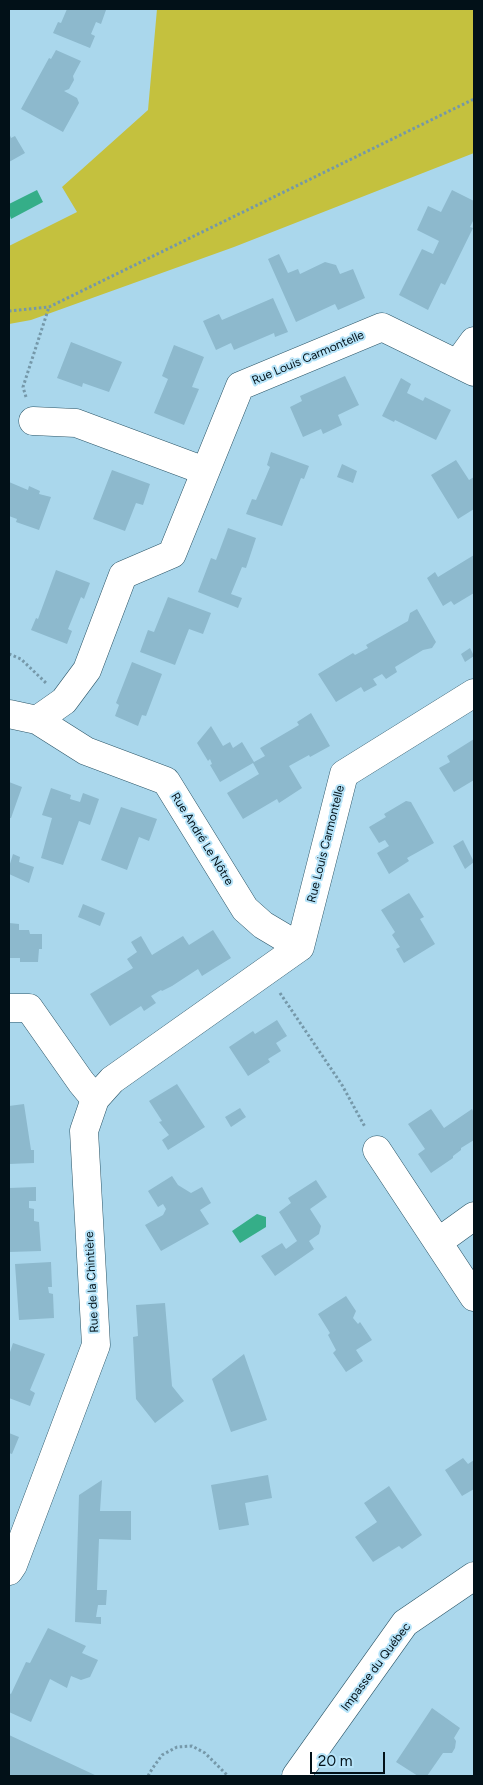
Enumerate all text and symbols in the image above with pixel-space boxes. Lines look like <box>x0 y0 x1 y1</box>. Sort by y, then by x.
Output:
street label: Rue Louis Carmontelle <box>250 328 366 388</box>
street label: Rue Louis Carmontelle <box>304 784 348 904</box>
street label: Rue André Le Nôtre <box>168 790 236 888</box>
street label: Rue de la Chintière <box>82 1231 102 1333</box>
street label: Impasse du Québec <box>338 1620 414 1714</box>
scale bar <box>313 1742 388 1774</box>
text: 20 m <box>318 1752 352 1770</box>

